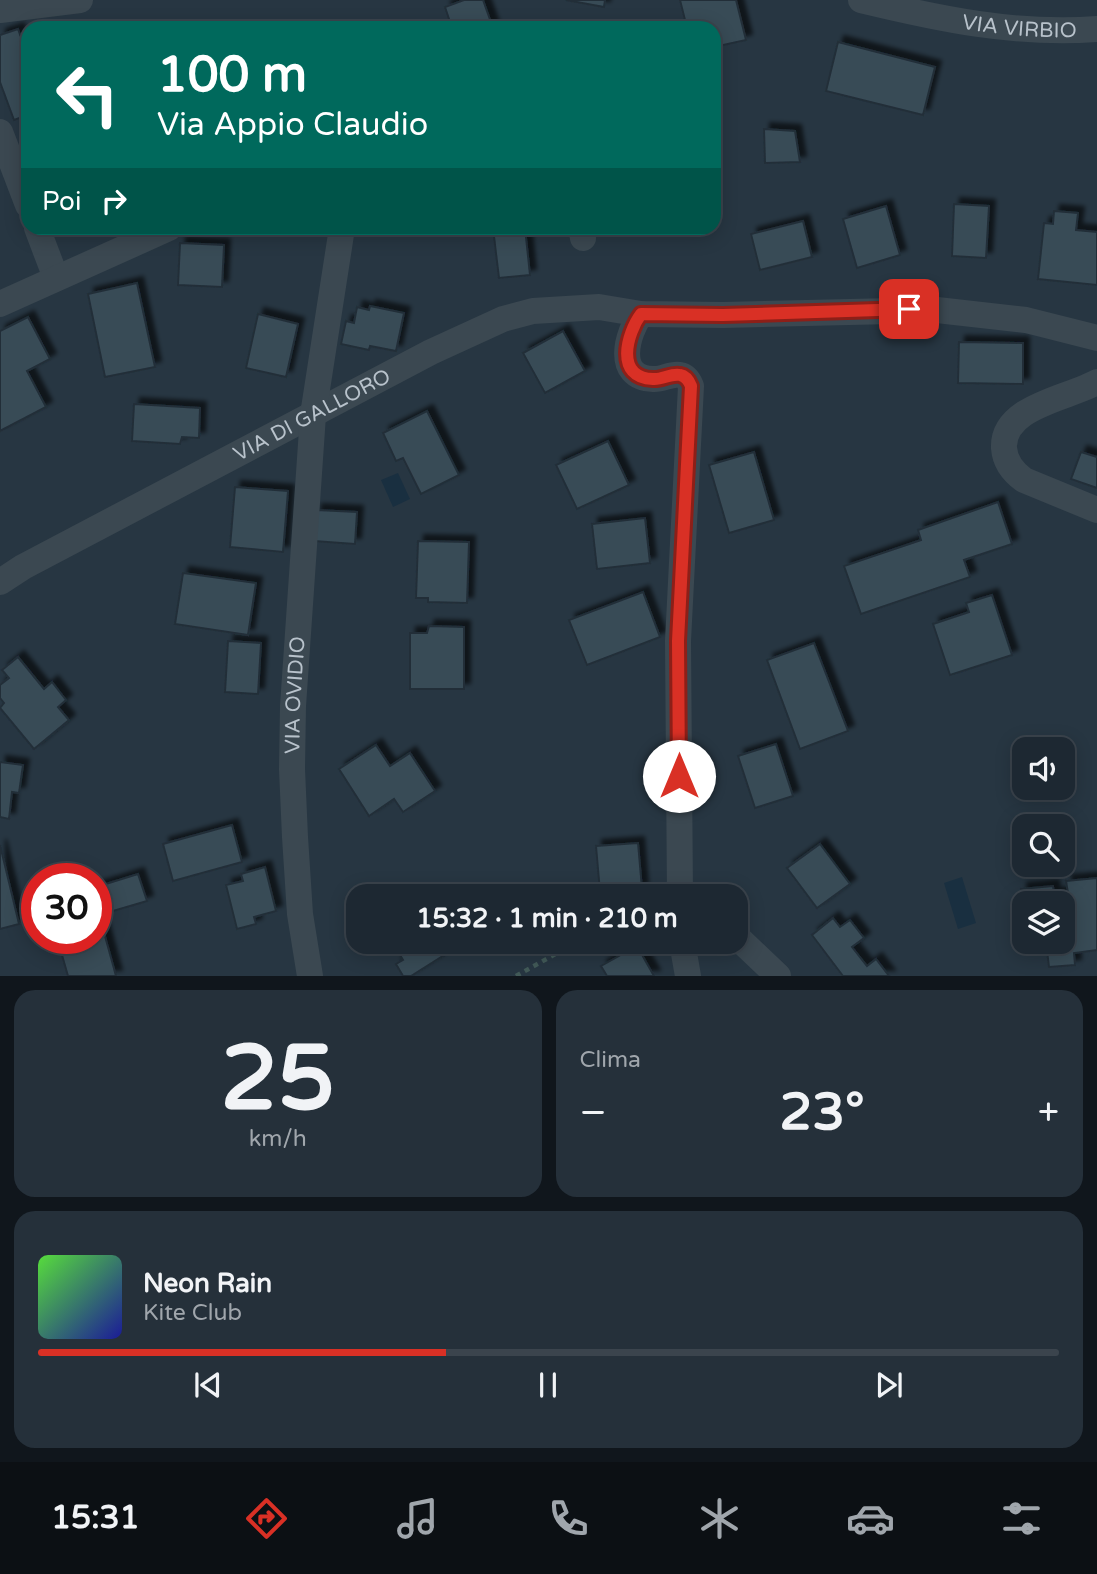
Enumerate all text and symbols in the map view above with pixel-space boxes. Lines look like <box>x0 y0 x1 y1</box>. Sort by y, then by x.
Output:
street label: VIA VIRBIO <box>960 10 1077 43</box>
text: 100 m <box>157 46 307 105</box>
icon: left <box>42 49 133 140</box>
text: Via Appio Claudio <box>157 106 428 144</box>
icon: right <box>95 182 133 220</box>
text: Poi <box>42 186 81 217</box>
pin <box>879 279 939 339</box>
icon: arrive <box>890 290 928 328</box>
street label: VIA DI GALLORO <box>229 364 395 467</box>
street label: VIA OVIDIO <box>280 635 311 754</box>
map controls <box>1012 737 1075 954</box>
button: sound <box>1012 737 1075 800</box>
position arrow <box>642 739 716 813</box>
button: search <box>1012 814 1075 877</box>
speed limit sign: 30 <box>21 863 112 954</box>
button: layers <box>1012 891 1075 954</box>
text: 15:32 · 1 min · 210 m <box>416 903 678 934</box>
text: 25 <box>221 1024 335 1134</box>
text: Clima <box>580 1046 641 1074</box>
text: 23° <box>780 1081 865 1144</box>
text: − <box>580 1090 607 1136</box>
text: + <box>1038 1090 1059 1136</box>
text: km/h <box>249 1125 307 1153</box>
text: Neon Rain <box>143 1268 272 1299</box>
text: Kite Club <box>143 1299 242 1327</box>
icon: previous <box>189 1366 227 1404</box>
icon: pause <box>529 1366 567 1404</box>
icon: next <box>870 1366 908 1404</box>
icon: directions <box>242 1494 291 1543</box>
icon: music <box>393 1494 442 1543</box>
icon: phone <box>544 1494 593 1543</box>
icon: climate <box>695 1494 744 1543</box>
icon: car <box>846 1494 895 1543</box>
icon: filters <box>997 1494 1046 1543</box>
text: 15:31 <box>51 1499 140 1537</box>

